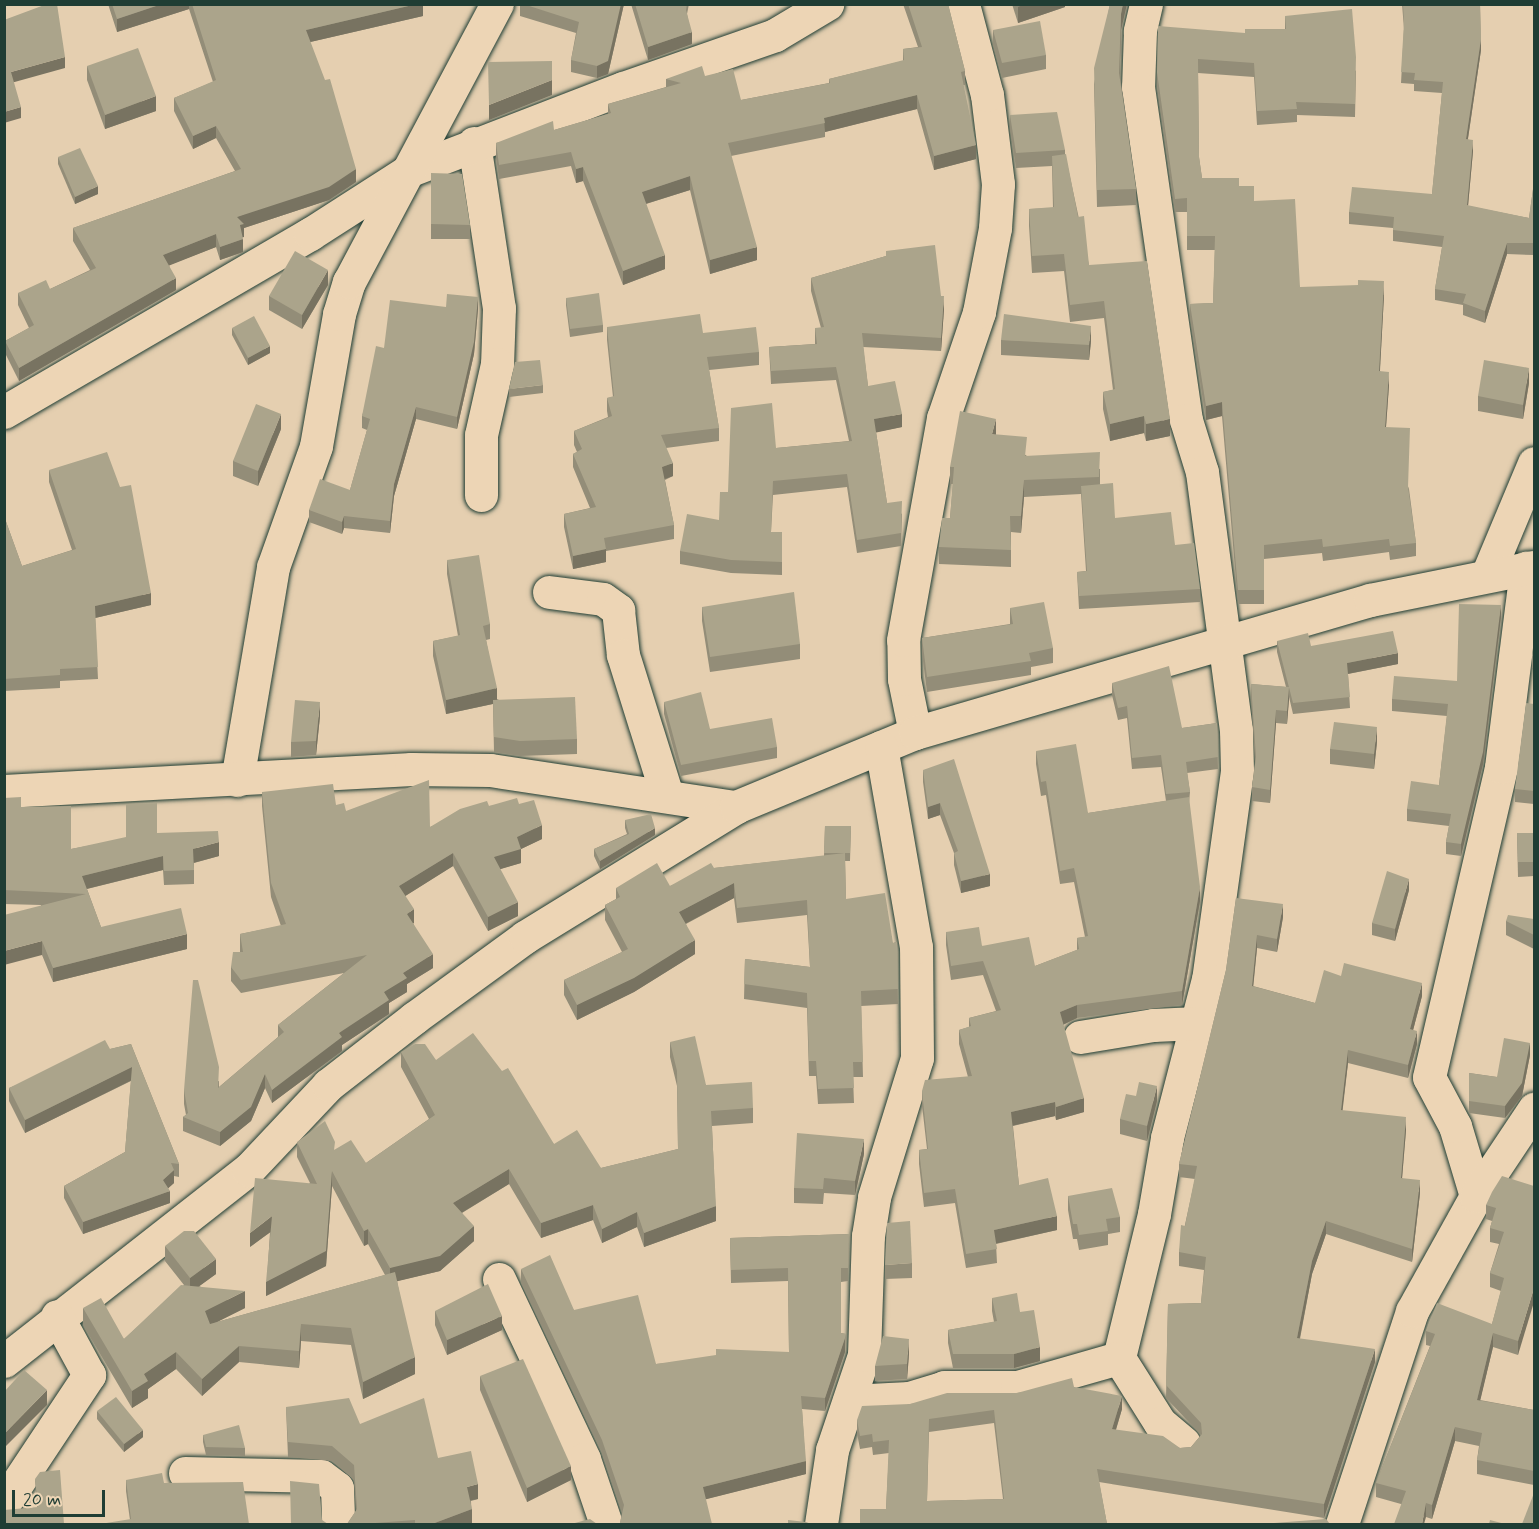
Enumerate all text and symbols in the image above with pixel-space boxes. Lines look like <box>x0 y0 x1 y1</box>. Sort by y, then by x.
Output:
scale bar <box>15 1478 108 1516</box>
text: 20 m <box>23 1488 61 1512</box>

